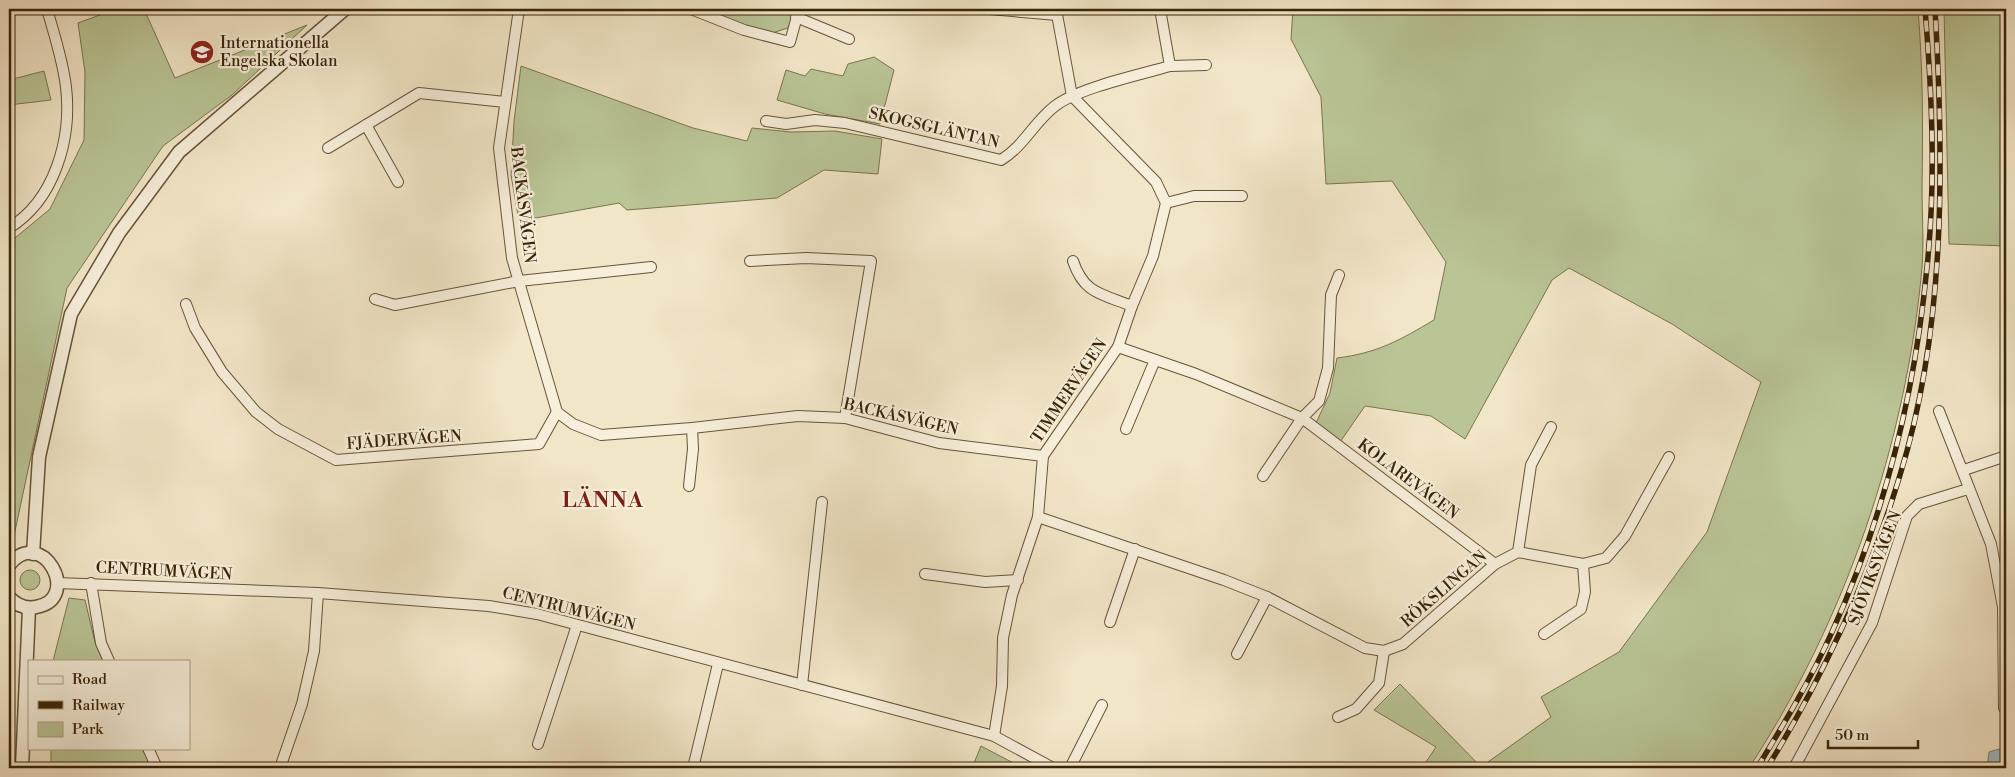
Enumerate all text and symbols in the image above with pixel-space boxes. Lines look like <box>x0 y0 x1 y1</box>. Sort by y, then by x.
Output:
place label: Internationella Engelska Skolan <box>220 33 338 71</box>
school or university icon: Internationella Engelska Skolan <box>189 39 215 65</box>
street label: SKOGSGLÄNTAN <box>867 102 1002 153</box>
street label: BACKÅSVÄGEN <box>506 144 542 264</box>
street label: TIMMERVÄGEN <box>1026 334 1111 447</box>
street label: BACKÅSVÄGEN <box>841 392 961 440</box>
street label: FJÄDERVÄGEN <box>346 425 462 454</box>
street label: KOLAREVÄGEN <box>1353 434 1463 524</box>
district label: LÄNNA <box>562 485 644 514</box>
street label: SJÖVIKSVÄGEN <box>1842 507 1906 628</box>
street label: RÖKSLINGAN <box>1396 545 1491 632</box>
street label: CENTRUMVÄGEN <box>95 556 233 585</box>
street label: CENTRUMVÄGEN <box>500 582 638 635</box>
legend <box>28 660 190 750</box>
text: Road <box>72 670 107 689</box>
text: Railway <box>72 696 126 715</box>
scale bar <box>1828 717 1918 749</box>
text: Park <box>72 720 104 739</box>
text: 50 m <box>1835 726 1869 745</box>

